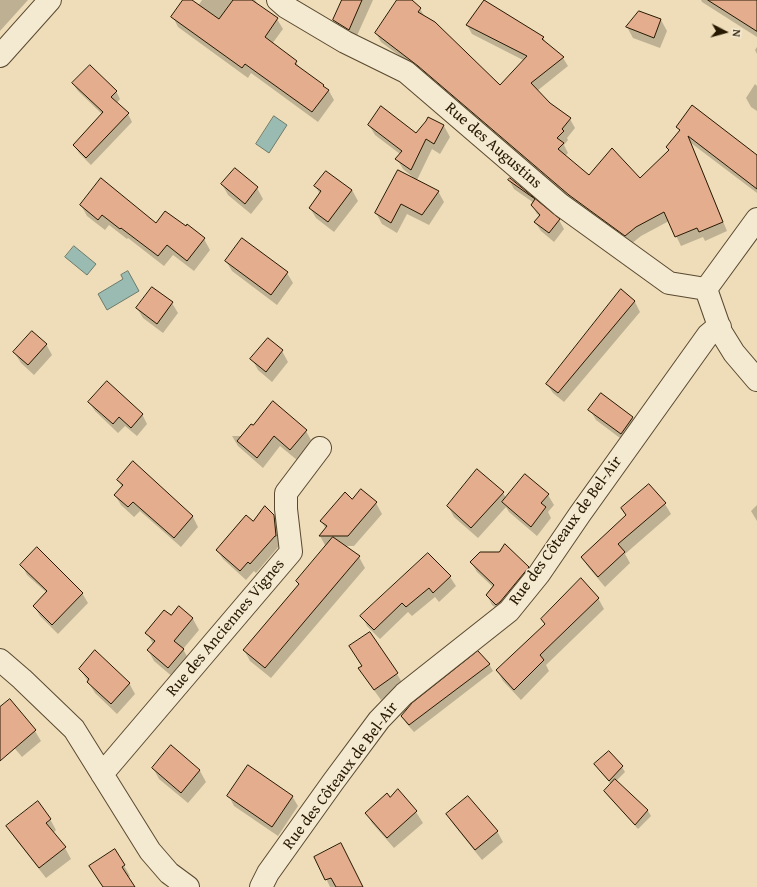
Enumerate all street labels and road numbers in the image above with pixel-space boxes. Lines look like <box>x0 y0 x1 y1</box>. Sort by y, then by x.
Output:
street label: Rue des Augustins <box>441 99 545 193</box>
street label: Rue des Côteaux de Bel-Air <box>505 453 627 609</box>
street label: Rue des Anciennes Vignes <box>163 555 289 701</box>
street label: Rue des Côteaux de Bel-Air <box>279 698 403 854</box>

